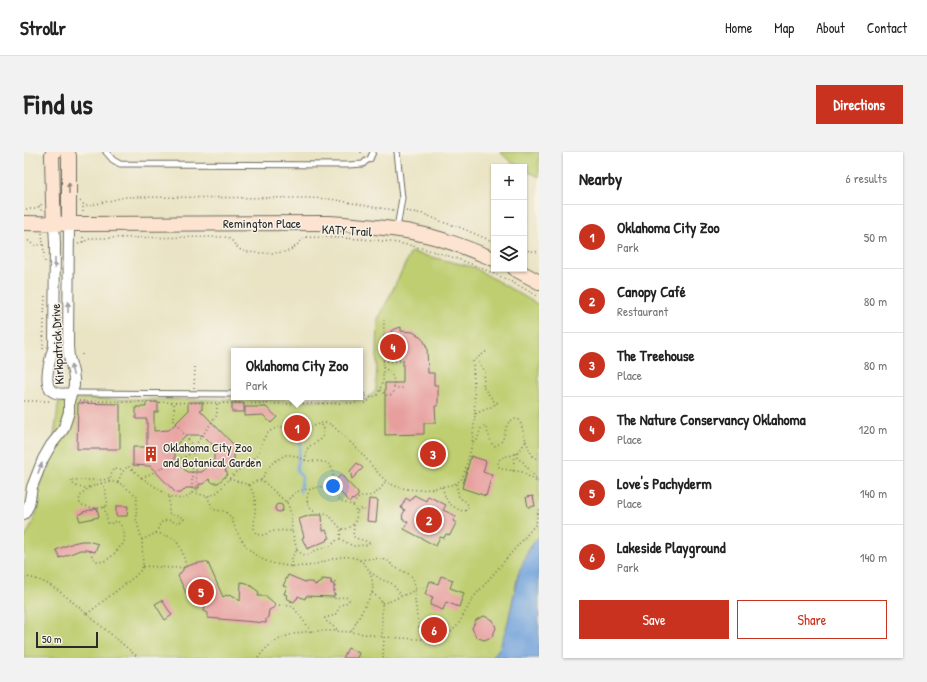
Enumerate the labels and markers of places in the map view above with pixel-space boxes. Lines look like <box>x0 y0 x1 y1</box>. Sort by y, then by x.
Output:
pin: 4 <box>380 332 406 362</box>
pin: 1 <box>284 413 310 443</box>
place label: Oklahoma City Zoo and Botanical Garden <box>163 438 261 471</box>
pin: 3 <box>420 439 446 469</box>
building icon: Oklahoma City Zoo and Botanical Garden <box>142 445 160 463</box>
pin: 2 <box>416 505 442 535</box>
pin: 5 <box>188 577 214 607</box>
pin: 6 <box>421 615 447 645</box>

